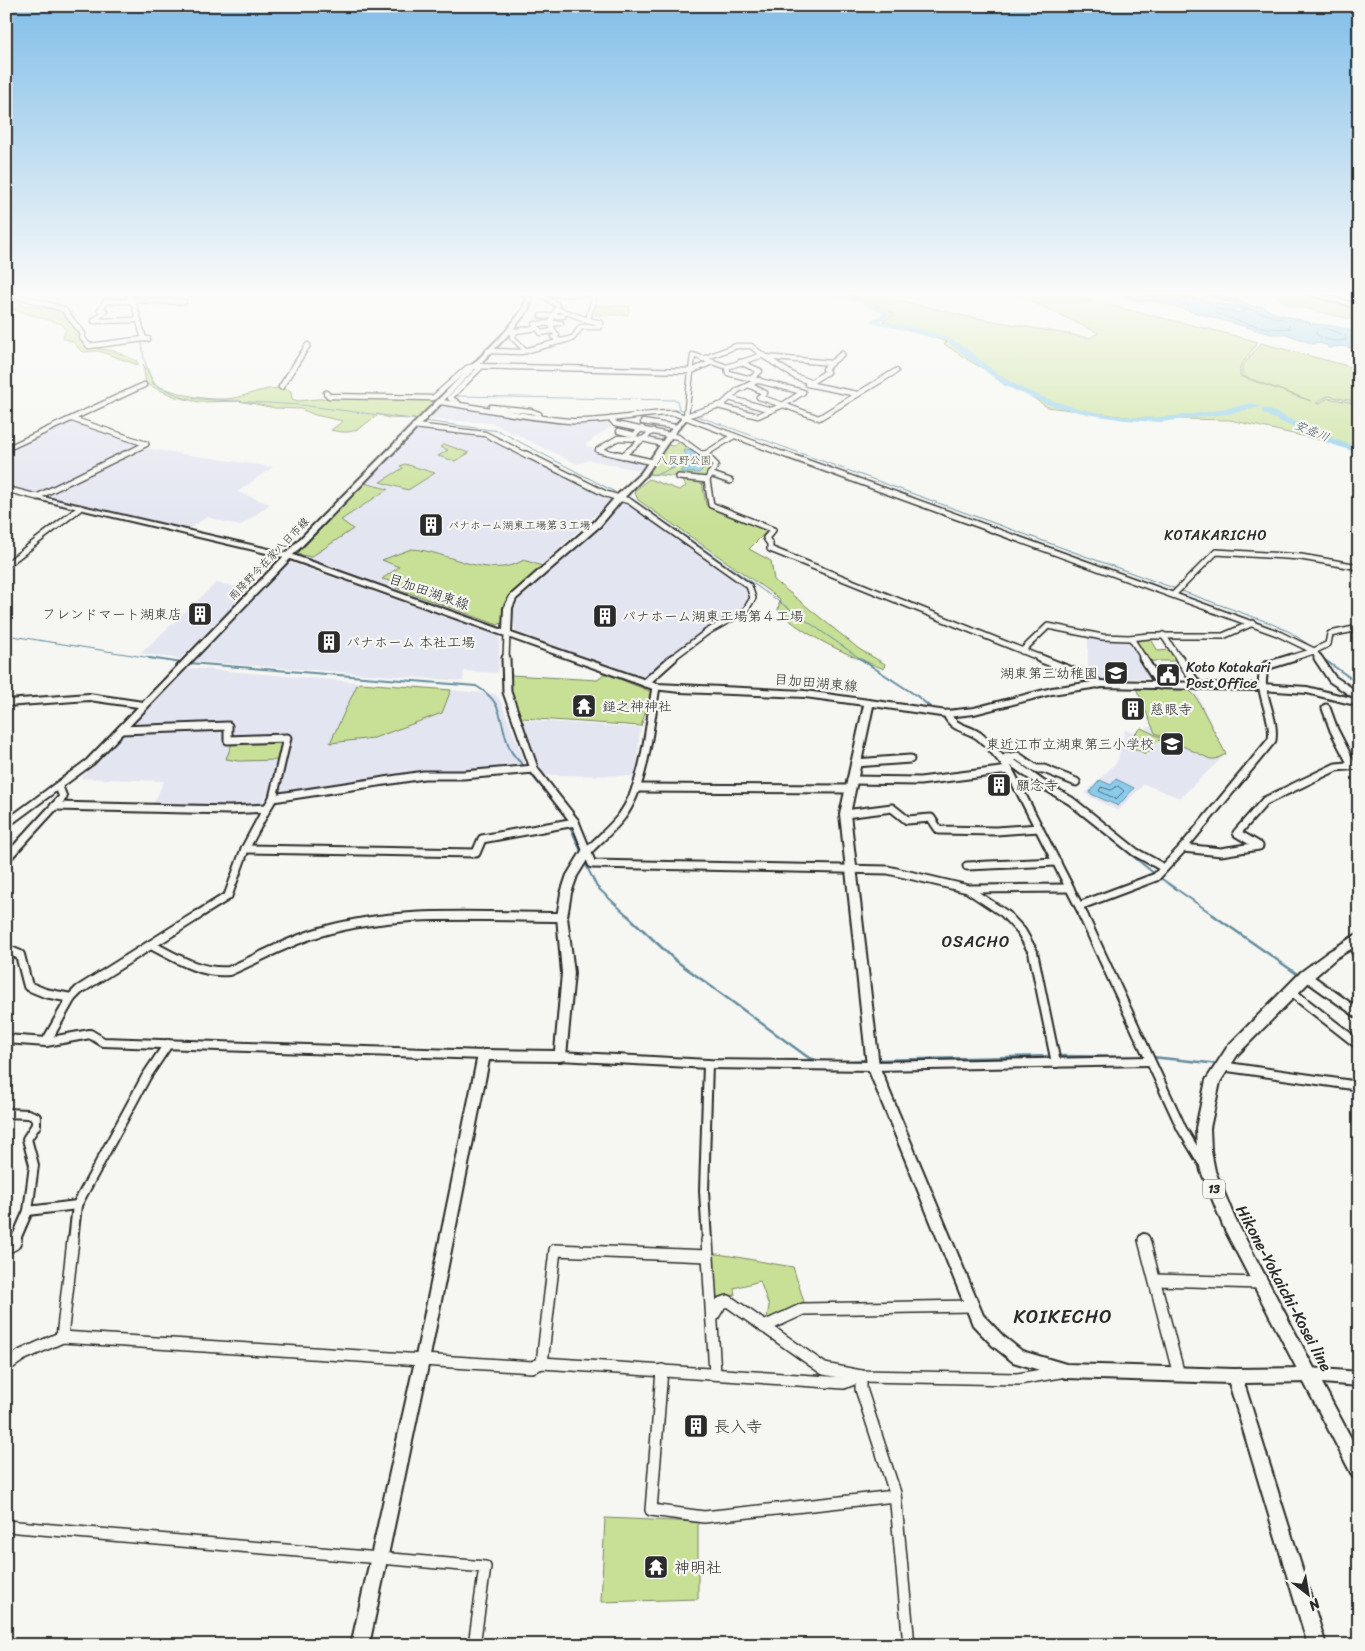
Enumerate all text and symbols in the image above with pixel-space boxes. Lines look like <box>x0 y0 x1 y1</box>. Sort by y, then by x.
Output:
water label: 安壺川 <box>1291 414 1333 448</box>
park label: 八反野公園 <box>657 451 712 470</box>
building icon: パナホーム湖東工場第３工場 <box>418 512 444 538</box>
street label: 雨降野今在家八日市線 <box>224 513 314 605</box>
place label: パナホーム湖東工場第３工場 <box>448 516 591 535</box>
district label: KOTAKARICHO <box>1164 523 1268 548</box>
street label: 目加田湖東線 <box>385 567 473 617</box>
building icon: フレンドマート湖東店 <box>187 601 213 627</box>
place label: フレンドマート湖東店 <box>42 602 182 627</box>
building icon: パナホーム湖東工場第４工場 <box>592 603 618 629</box>
place label: パナホーム湖東工場第４工場 <box>622 604 803 629</box>
building icon: パナホーム 本社工場 <box>316 629 342 655</box>
place label: パナホーム 本社工場 <box>346 630 475 655</box>
place label: Koto Kotakari Post Office <box>1186 655 1271 696</box>
school or university icon: 湖東第三幼稚園 <box>1103 660 1129 686</box>
place label: 湖東第三幼稚園 <box>1000 661 1098 686</box>
public building icon: Koto Kotakari Post Office <box>1155 662 1181 688</box>
street label: 目加田湖東線 <box>773 667 859 699</box>
temple icon: 鎚之神神社 <box>571 693 597 719</box>
place label: 鎚之神神社 <box>602 694 672 719</box>
building icon: 慈眼寺 <box>1120 696 1146 722</box>
place label: 慈眼寺 <box>1150 697 1192 722</box>
school or university icon: 東近江市立湖東第三小学校 <box>1159 731 1185 757</box>
place label: 東近江市立湖東第三小学校 <box>986 732 1154 757</box>
building icon: 願念寺 <box>986 772 1012 798</box>
place label: 願念寺 <box>1016 773 1058 798</box>
district label: OSACHO <box>942 927 1010 956</box>
road number: 13 <box>1203 1180 1225 1198</box>
street label: Hikone-Yokaichi-Kosei line <box>1228 1199 1340 1377</box>
district label: KOIKECHO <box>1013 1300 1113 1333</box>
place label: 長入寺 <box>714 1412 762 1441</box>
building icon: 長入寺 <box>683 1413 709 1439</box>
place label: 神明社 <box>674 1553 722 1582</box>
temple icon: 神明社 <box>643 1554 669 1580</box>
north arrow <box>1282 1568 1332 1618</box>
text: N <box>1304 1591 1326 1618</box>

